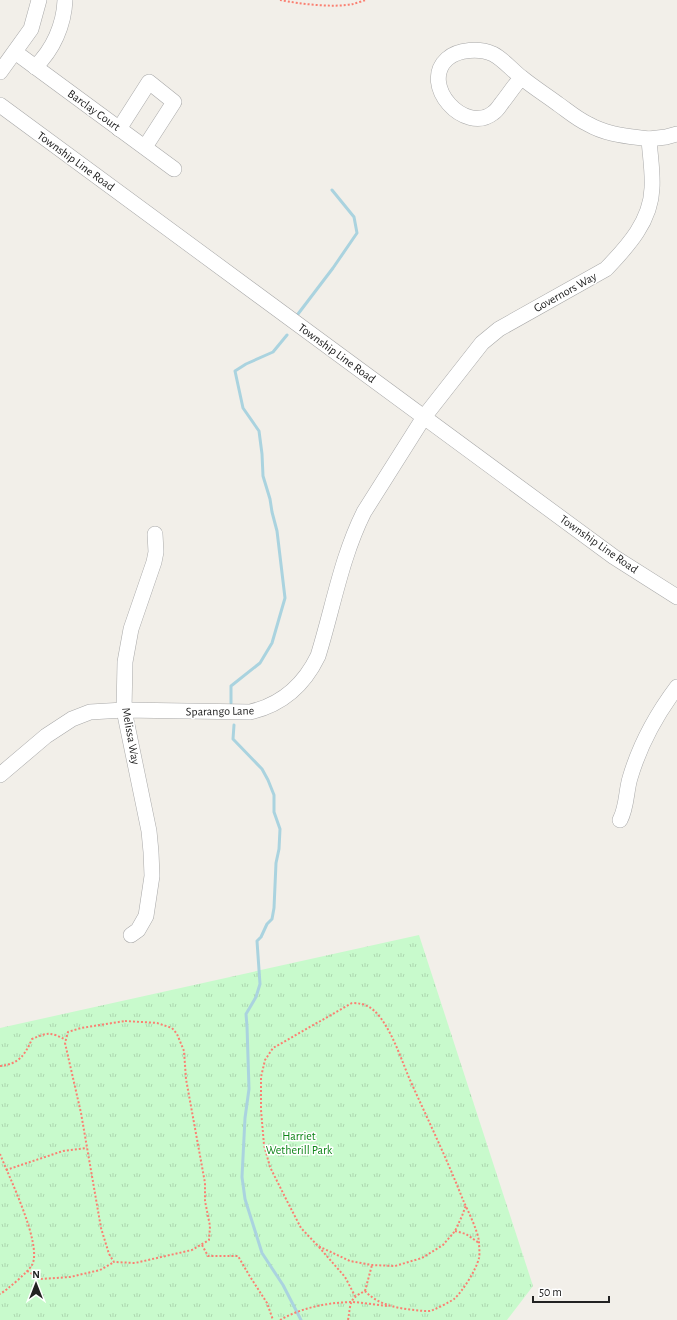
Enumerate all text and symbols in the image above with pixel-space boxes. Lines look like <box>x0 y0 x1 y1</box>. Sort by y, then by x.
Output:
street label: Barclay Court <box>65 87 123 134</box>
street label: Township Line Road <box>35 129 117 193</box>
street label: Governors Way <box>532 270 599 315</box>
street label: Township Line Road <box>296 321 378 385</box>
street label: Township Line Road <box>558 513 640 575</box>
street label: Sparango Lane <box>186 704 254 718</box>
street label: Melissa Way <box>119 707 142 766</box>
park label: Harriet Wetherill Park <box>266 1130 333 1156</box>
north arrow <box>16 1264 56 1304</box>
text: N <box>32 1269 40 1280</box>
scale bar <box>533 1278 609 1304</box>
text: 50 m <box>539 1286 562 1298</box>

